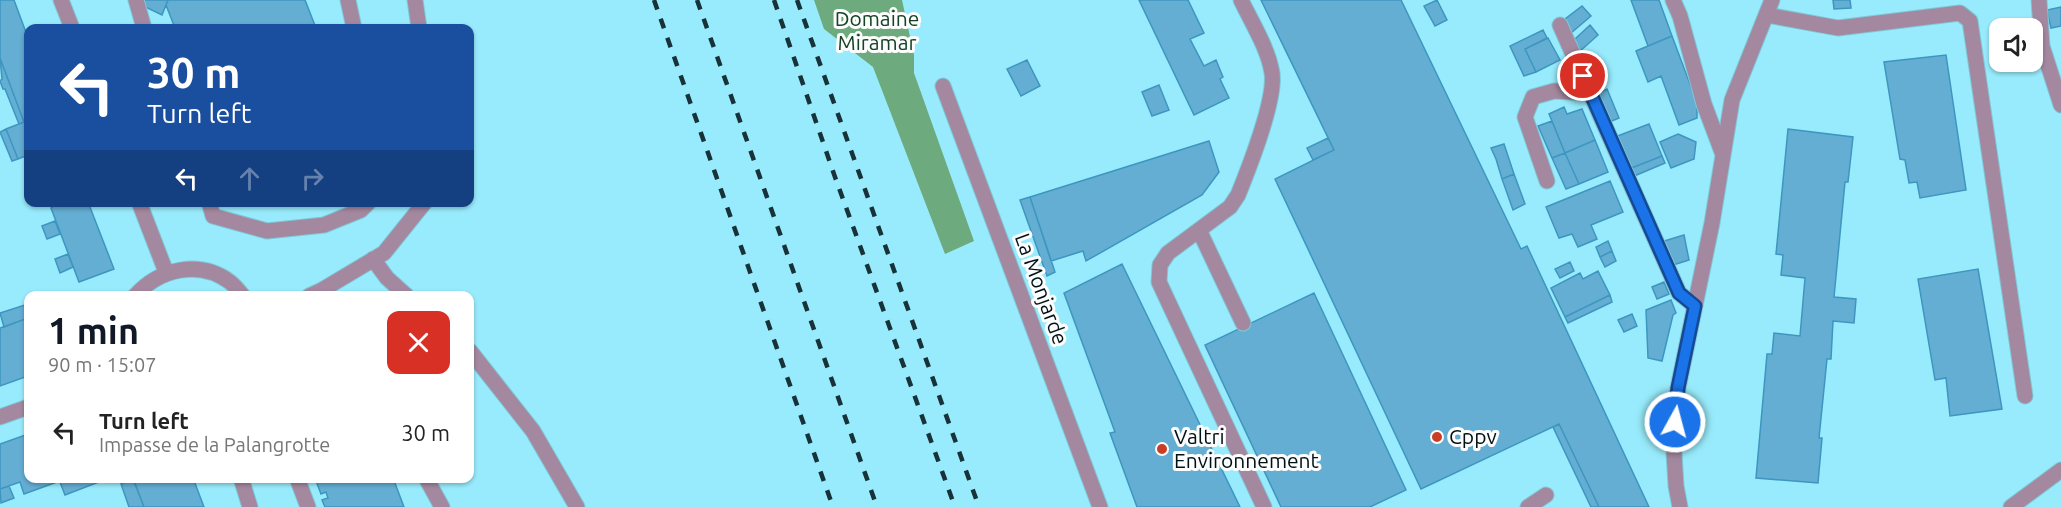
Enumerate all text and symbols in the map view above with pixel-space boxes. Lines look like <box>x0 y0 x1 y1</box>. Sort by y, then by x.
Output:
park label: Domaine Miramar <box>835 6 919 54</box>
map controls <box>1989 18 2043 72</box>
button: sound <box>1989 18 2043 72</box>
icon: left <box>48 48 126 126</box>
text: 30 m <box>147 49 241 96</box>
pin <box>1557 50 1608 101</box>
icon: arrive <box>1566 59 1599 92</box>
text: Turn left <box>147 98 251 128</box>
icon: left <box>170 162 203 195</box>
icon: ahead <box>233 162 266 195</box>
icon: right <box>296 162 329 195</box>
street label: La Monjarde <box>1011 230 1073 348</box>
text: 1 min <box>48 310 139 351</box>
button: close <box>387 311 450 374</box>
text: 90 m · 15:07 <box>48 353 157 376</box>
position arrow <box>1643 390 1707 454</box>
text: Turn left <box>99 408 189 433</box>
icon: left <box>48 416 81 449</box>
text: 30 m <box>401 420 450 445</box>
place label: Valtri Environnement <box>1174 424 1319 472</box>
place label: Cppv <box>1449 424 1497 448</box>
marker: Cppv <box>1430 430 1444 444</box>
text: Impasse de la Palangrotte <box>99 433 330 456</box>
marker: Valtri Environnement <box>1155 442 1169 456</box>

